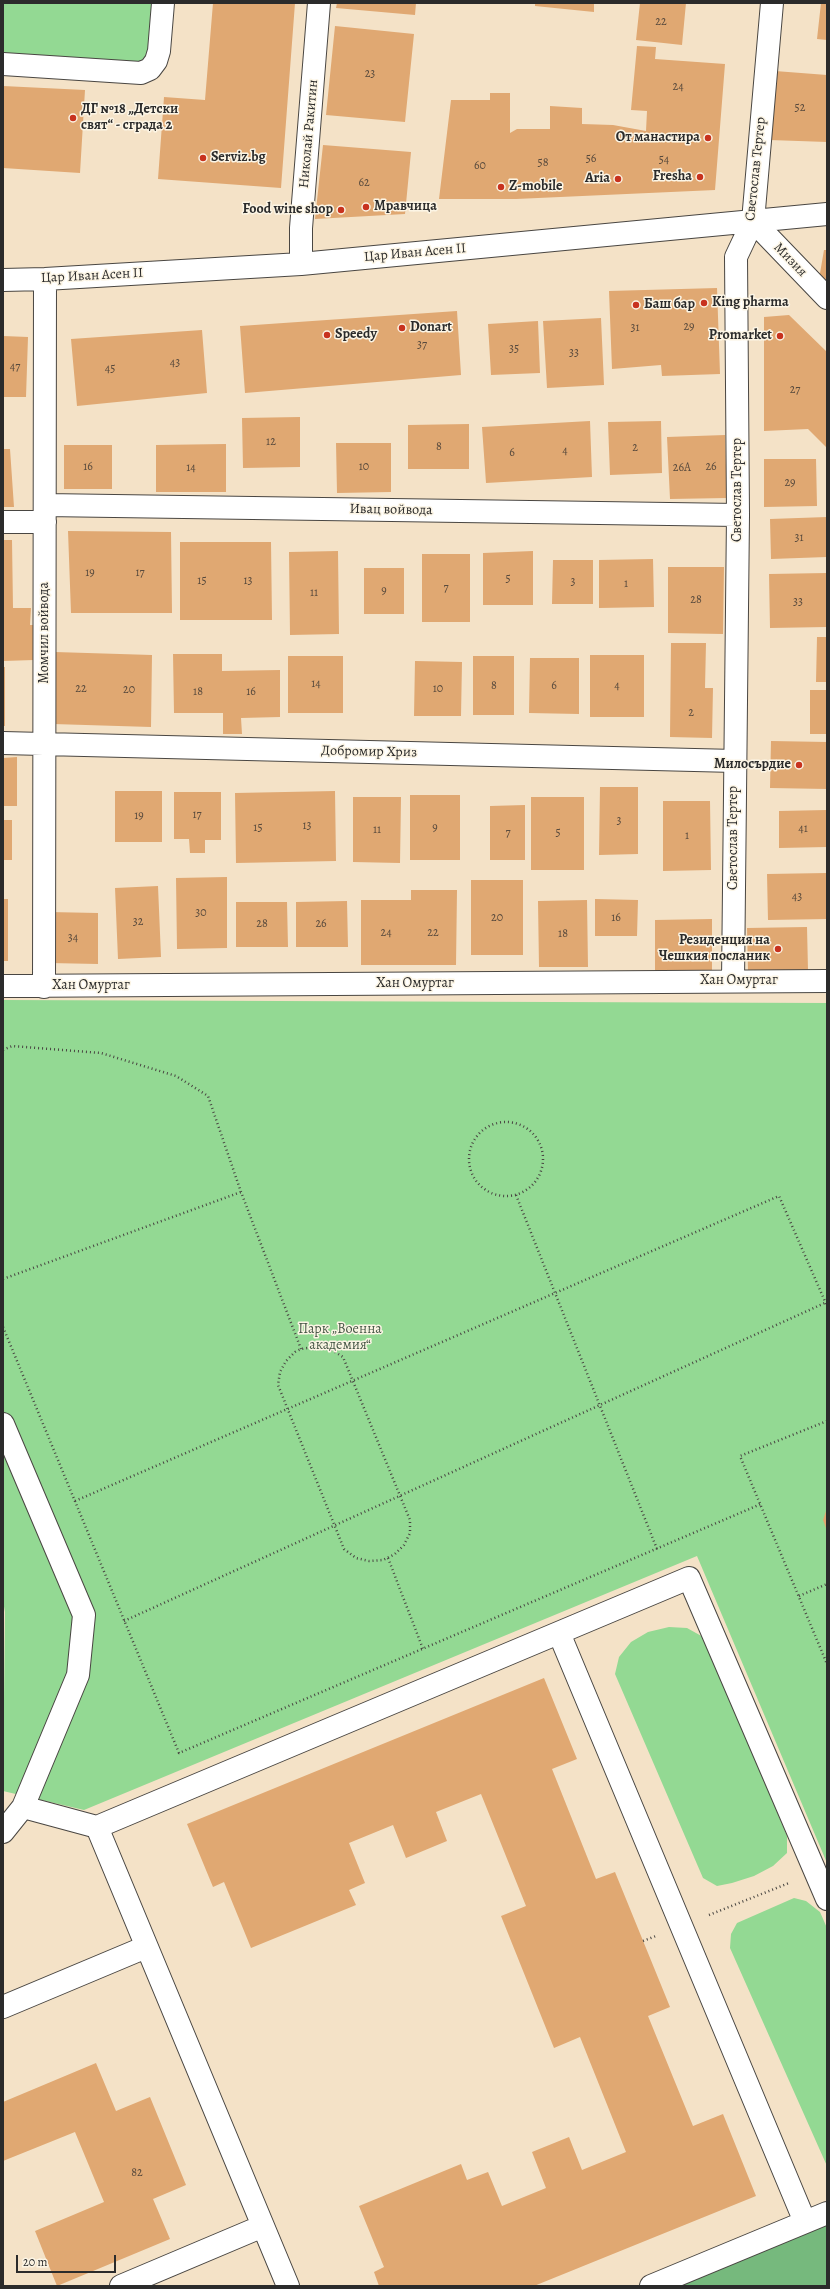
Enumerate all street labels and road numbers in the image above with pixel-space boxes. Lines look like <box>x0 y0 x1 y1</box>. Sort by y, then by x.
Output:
street label: Николай Ракитин <box>296 79 322 189</box>
street label: Светослав Тертер <box>742 116 770 222</box>
street label: Мизия <box>770 239 810 281</box>
street label: Цар Иван Асен II <box>363 240 467 266</box>
street label: Цар Иван Асен II <box>41 265 143 287</box>
street label: Светослав Тертер <box>730 438 746 542</box>
street label: Ивац войвода <box>349 501 433 519</box>
street label: Момчил войвода <box>37 582 53 684</box>
street label: Добромир Хриз <box>321 743 417 761</box>
street label: Светослав Тертер <box>726 786 742 890</box>
street label: Хан Омуртаг <box>700 973 778 989</box>
street label: Хан Омуртаг <box>376 976 454 992</box>
street label: Хан Омуртаг <box>52 978 130 994</box>

